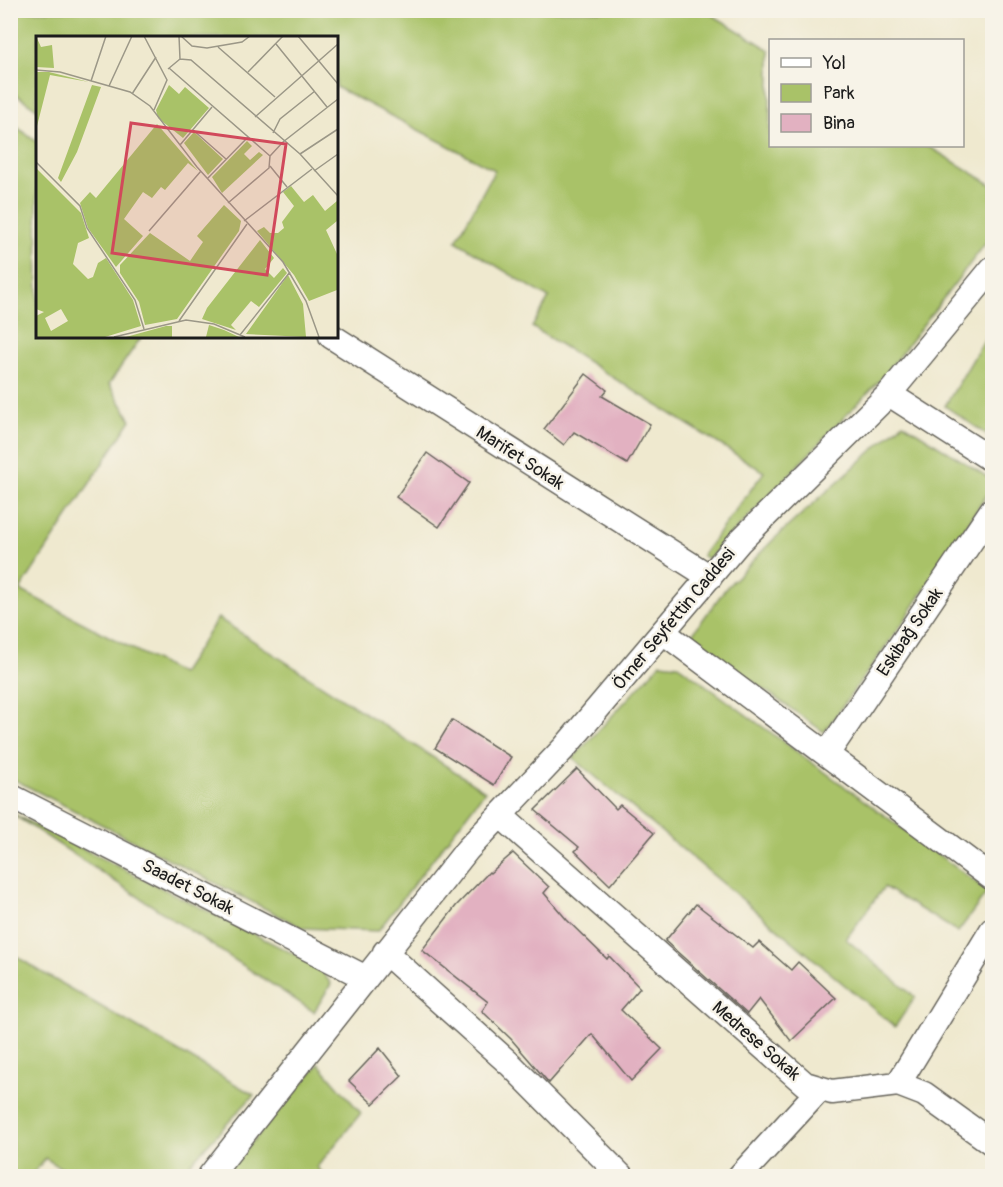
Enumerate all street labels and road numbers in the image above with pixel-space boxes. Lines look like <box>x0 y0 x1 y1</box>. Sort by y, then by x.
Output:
street label: Marifet Sokak <box>471 421 569 495</box>
street label: Ömer Seyfettin Caddesi <box>608 543 740 695</box>
street label: Eskibağ Sokak <box>872 583 948 681</box>
street label: Saadet Sokak <box>138 854 238 920</box>
street label: Medrese Sokak <box>707 996 805 1086</box>

